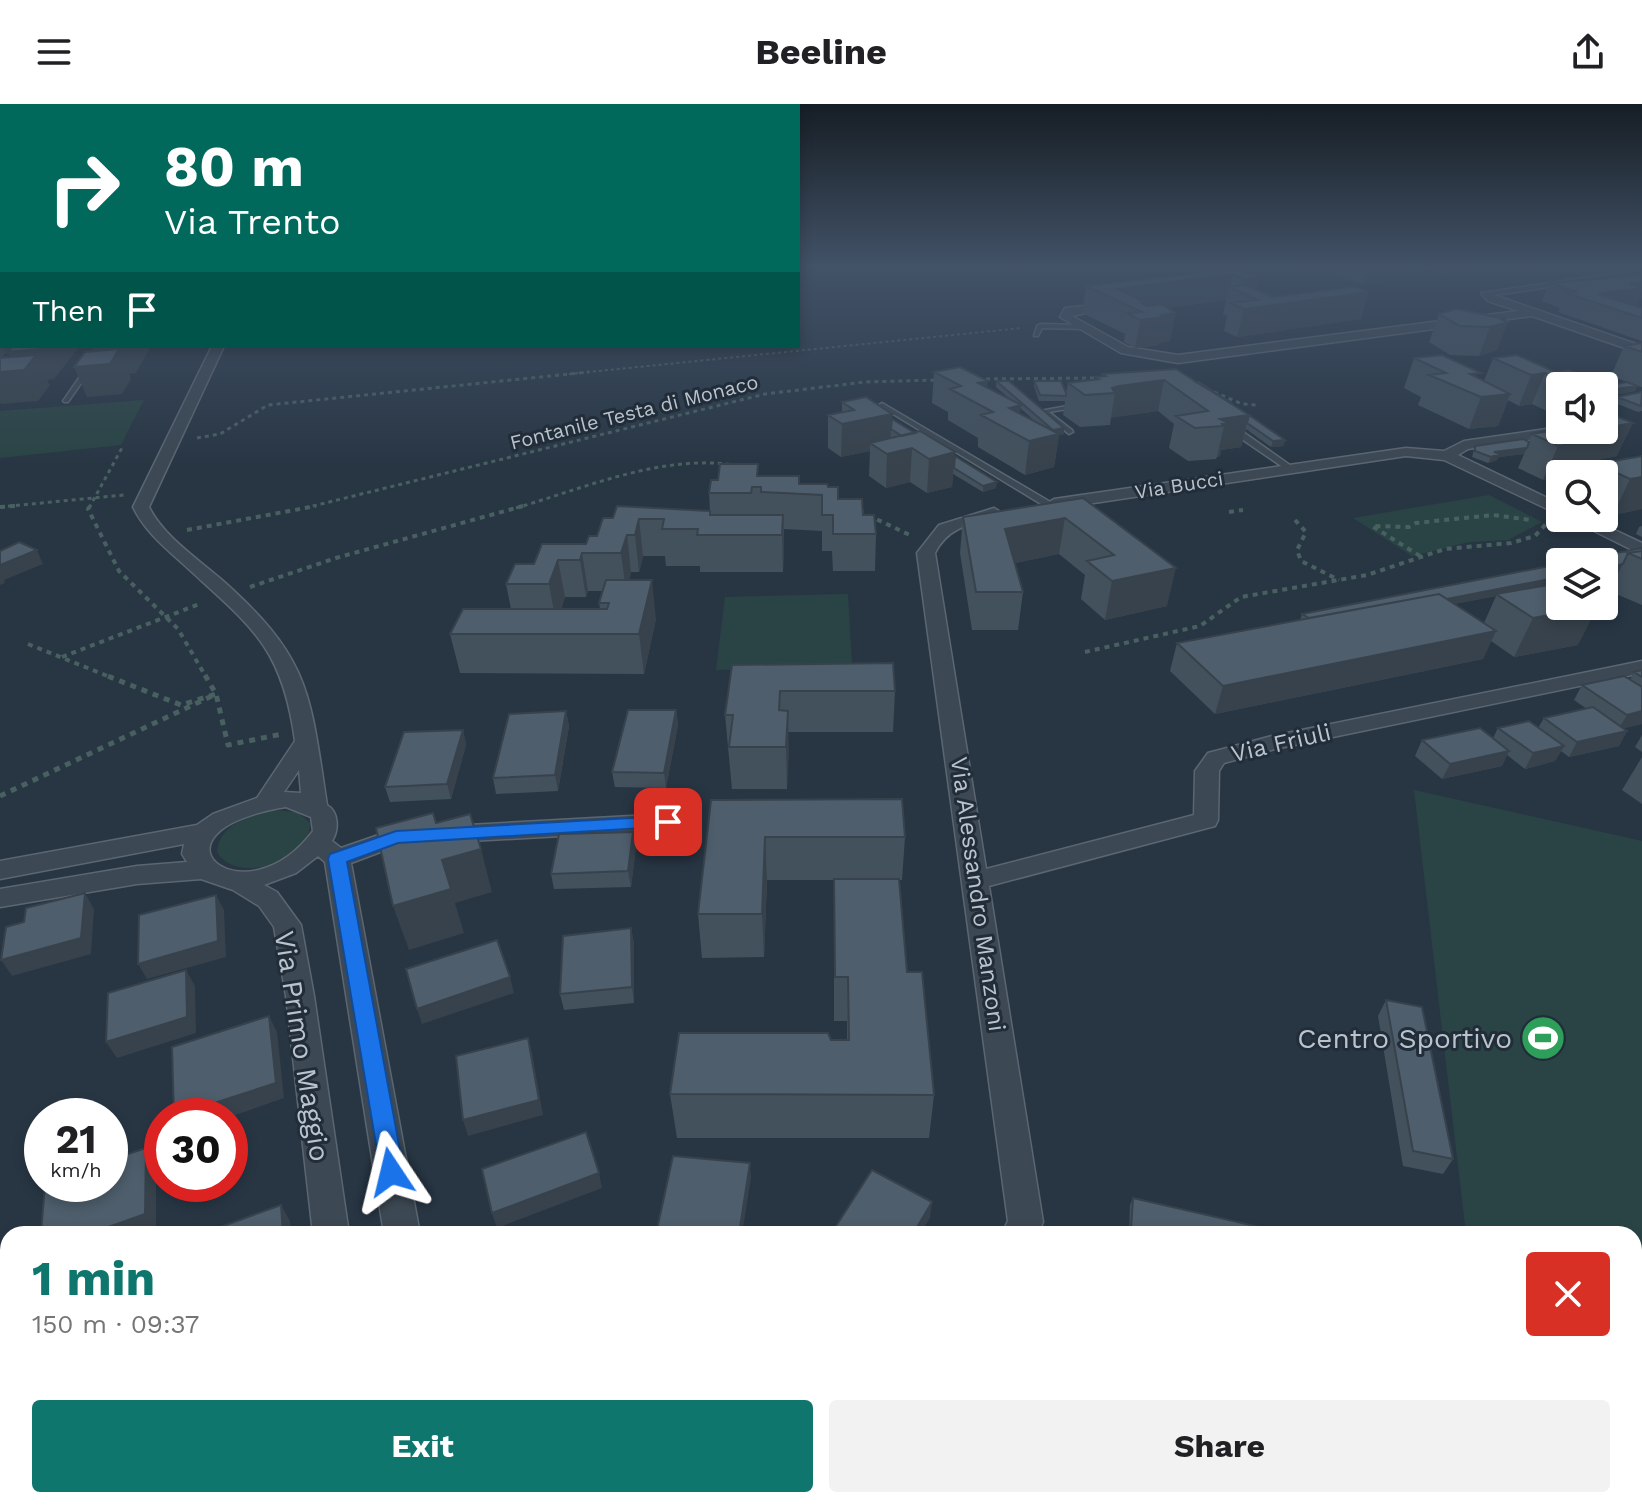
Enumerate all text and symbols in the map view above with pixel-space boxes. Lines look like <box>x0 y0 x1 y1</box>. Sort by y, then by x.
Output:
icon: menu <box>32 30 76 74</box>
icon: share <box>1566 30 1610 74</box>
text: Beeline <box>755 31 887 73</box>
text: 80 m <box>164 134 304 200</box>
icon: right <box>32 136 136 240</box>
text: Via Trento <box>164 201 341 243</box>
icon: arrive <box>120 288 164 332</box>
text: Then <box>32 293 104 328</box>
street label: Fontanile Testa di Monaco <box>507 369 761 455</box>
map controls <box>1546 372 1618 620</box>
button: sound <box>1546 372 1618 444</box>
button: search <box>1546 460 1618 532</box>
street label: Via Bucci <box>1133 466 1225 504</box>
button: layers <box>1546 548 1618 620</box>
street label: Via Friuli <box>1228 718 1334 768</box>
street label: Via Alessandro Manzoni <box>945 755 1011 1033</box>
pin <box>634 788 702 856</box>
icon: arrive <box>646 800 690 844</box>
street label: Via Primo Maggio <box>267 928 337 1164</box>
sports icon: Centro Sportivo <box>1519 1014 1567 1062</box>
place label: Centro Sportivo <box>1297 1022 1512 1055</box>
speed limit sign: 30 <box>144 1098 248 1202</box>
text: 21 <box>55 1116 97 1163</box>
position arrow <box>349 1130 433 1214</box>
text: km/h <box>50 1158 102 1182</box>
text: 1 min <box>32 1250 155 1307</box>
button: close <box>1526 1252 1610 1336</box>
text: 150 m · 09:37 <box>32 1309 199 1339</box>
button: Exit <box>32 1400 813 1492</box>
button: Share <box>829 1400 1610 1492</box>

